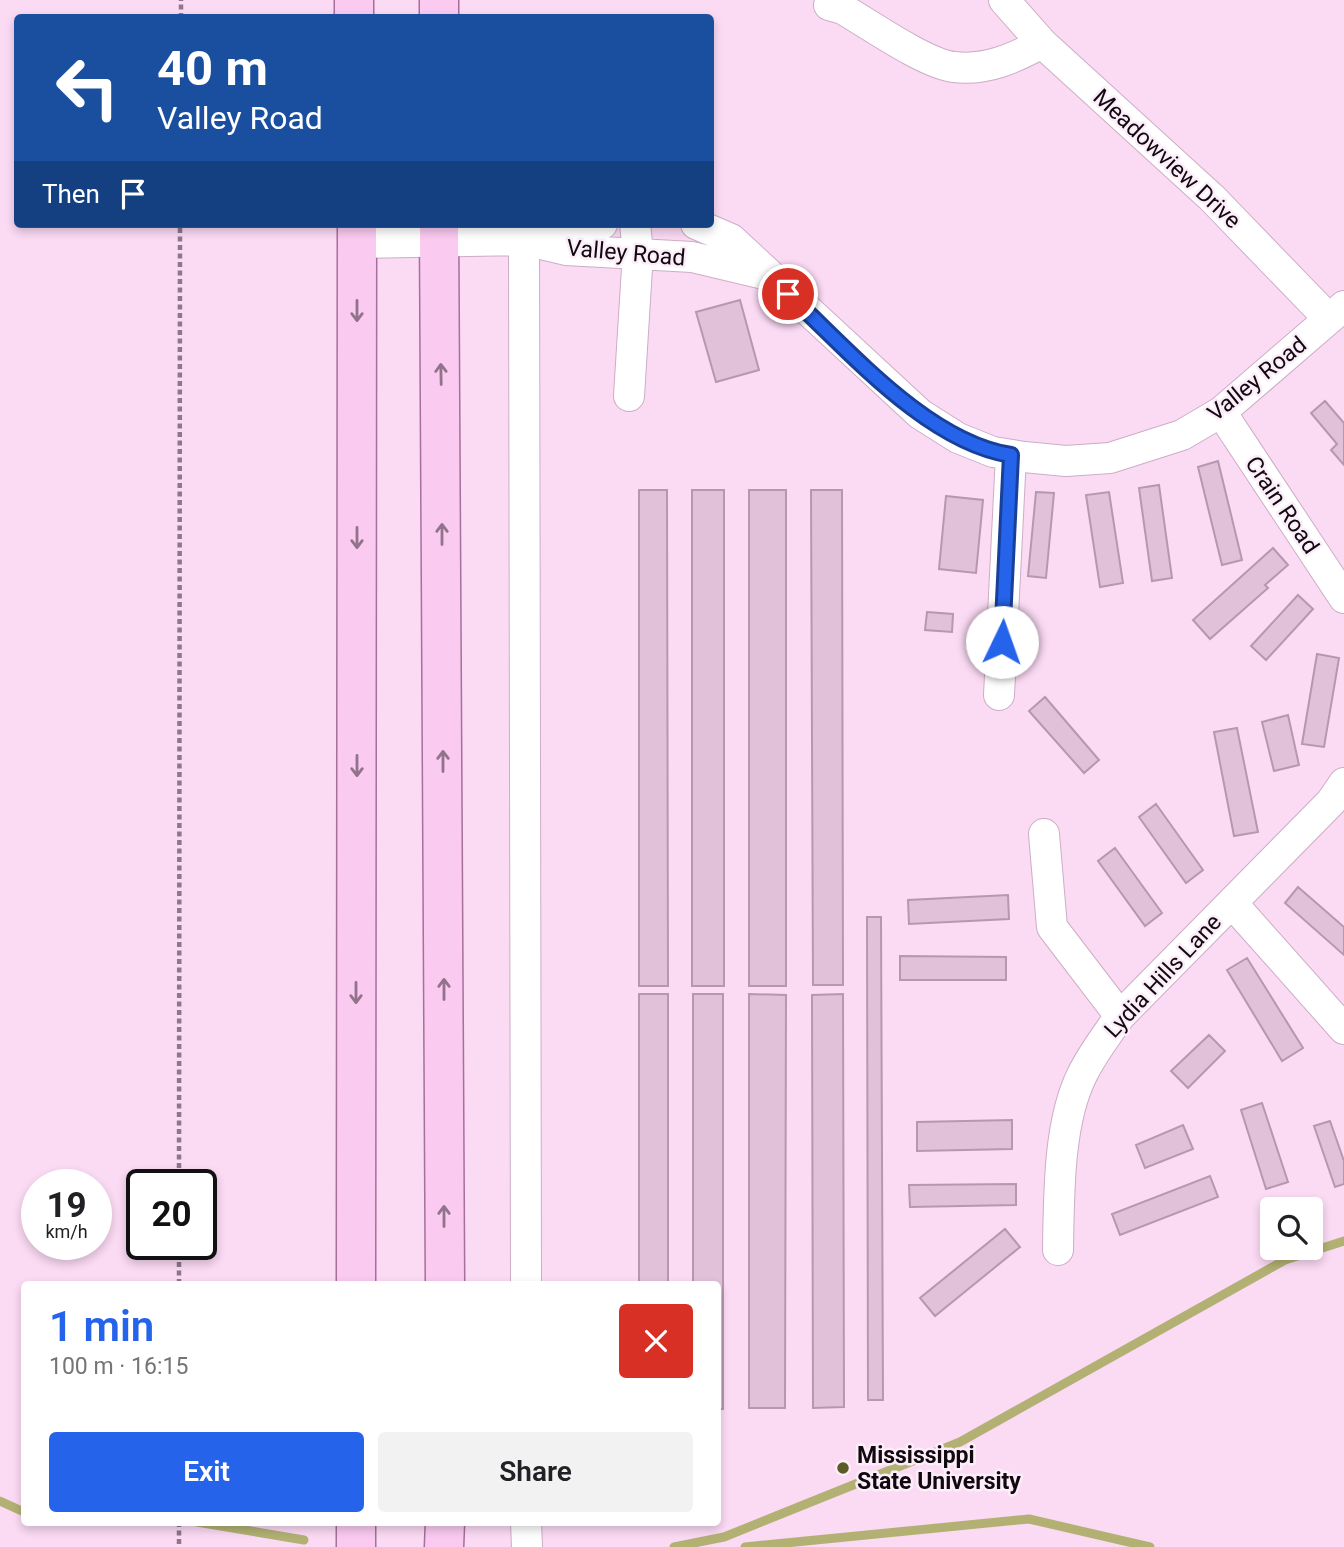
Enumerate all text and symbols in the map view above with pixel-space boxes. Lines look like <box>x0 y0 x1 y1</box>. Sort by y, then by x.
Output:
text: 40 m <box>157 40 268 97</box>
icon: left <box>42 42 133 133</box>
street label: Meadowview Drive <box>1088 84 1246 234</box>
text: Valley Road <box>157 99 323 137</box>
icon: arrive <box>114 175 152 213</box>
text: Then <box>42 179 100 209</box>
street label: Valley Road <box>565 234 687 272</box>
pin <box>758 264 818 324</box>
icon: arrive <box>769 275 807 313</box>
one-way arrow <box>350 299 364 322</box>
street label: Valley Road <box>1202 331 1312 427</box>
one-way arrow <box>434 363 448 386</box>
street label: Crain Road <box>1240 451 1324 559</box>
one-way arrow <box>435 523 449 546</box>
one-way arrow <box>350 527 364 550</box>
position arrow <box>965 605 1039 679</box>
one-way arrow <box>436 750 450 773</box>
one-way arrow <box>350 754 364 777</box>
street label: Lydia Hills Lane <box>1099 909 1227 1043</box>
one-way arrow <box>437 978 451 1001</box>
one-way arrow <box>349 982 363 1005</box>
speed limit sign: 20 <box>126 1169 217 1260</box>
text: 19 <box>46 1185 87 1226</box>
map controls <box>1260 1197 1323 1260</box>
button: search <box>1260 1197 1323 1260</box>
one-way arrow <box>437 1205 451 1228</box>
text: km/h <box>45 1221 88 1242</box>
text: 1 min <box>49 1302 154 1351</box>
button: close <box>619 1304 693 1378</box>
text: 100 m · 16:15 <box>49 1353 188 1380</box>
button: Exit <box>49 1432 364 1512</box>
button: Share <box>378 1432 693 1512</box>
place label: Mississippi State University <box>857 1442 1021 1495</box>
marker: Mississippi State University <box>835 1460 851 1476</box>

